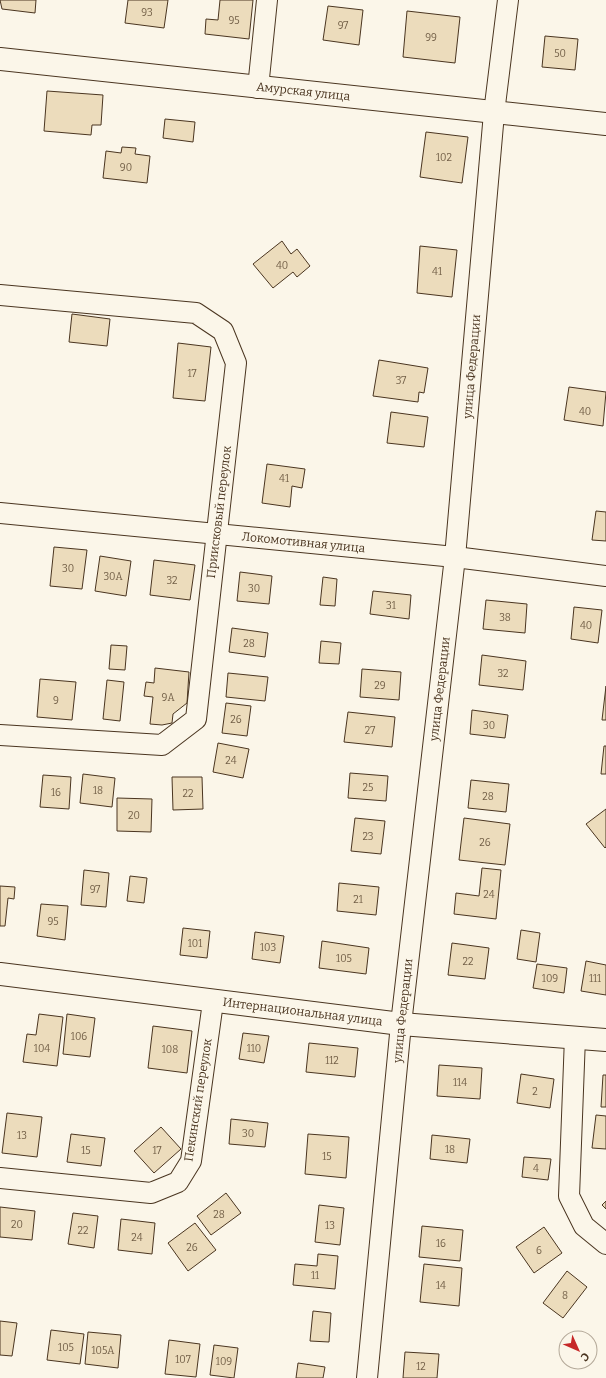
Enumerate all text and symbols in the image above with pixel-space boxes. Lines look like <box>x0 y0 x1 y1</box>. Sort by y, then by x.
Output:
house number: 93 <box>141 7 153 19</box>
house number: 95 <box>228 15 240 27</box>
house number: 97 <box>338 20 348 32</box>
house number: 99 <box>425 32 437 44</box>
house number: 50 <box>554 48 566 60</box>
street label: Амурская улица <box>256 80 351 104</box>
house number: 102 <box>436 152 452 164</box>
house number: 90 <box>120 162 132 174</box>
house number: 40 <box>276 260 288 272</box>
house number: 41 <box>432 266 442 278</box>
street label: улица Федерации <box>460 314 483 420</box>
house number: 17 <box>188 368 196 380</box>
house number: 37 <box>396 375 406 387</box>
house number: 40 <box>579 406 591 418</box>
street label: Приисковый переулок <box>204 445 234 579</box>
house number: 41 <box>279 473 289 485</box>
street label: Локомотивная улица <box>241 529 366 555</box>
house number: 30 <box>62 563 74 575</box>
house number: 30А <box>103 571 124 583</box>
house number: 32 <box>166 575 178 587</box>
house number: 30 <box>248 583 260 595</box>
house number: 31 <box>386 600 396 612</box>
house number: 38 <box>499 612 511 624</box>
house number: 40 <box>580 620 592 632</box>
street label: улица Федерации <box>427 636 453 743</box>
house number: 28 <box>243 638 255 650</box>
house number: 32 <box>497 668 509 680</box>
house number: 29 <box>374 680 386 692</box>
house number: 9А <box>162 692 175 704</box>
house number: 9 <box>53 695 59 707</box>
house number: 26 <box>230 714 242 726</box>
house number: 30 <box>483 720 495 732</box>
house number: 27 <box>365 725 375 737</box>
house number: 24 <box>225 755 237 767</box>
house number: 25 <box>363 782 373 794</box>
house number: 18 <box>93 785 103 797</box>
house number: 16 <box>51 787 61 799</box>
house number: 22 <box>183 788 193 800</box>
house number: 28 <box>482 791 494 803</box>
house number: 20 <box>128 810 140 822</box>
house number: 23 <box>362 831 374 843</box>
house number: 26 <box>479 837 491 849</box>
house number: 97 <box>90 884 100 896</box>
house number: 24 <box>483 889 495 901</box>
house number: 21 <box>353 894 363 906</box>
house number: 95 <box>47 916 59 928</box>
house number: 101 <box>188 938 202 950</box>
house number: 103 <box>260 942 276 954</box>
house number: 105 <box>336 953 352 965</box>
house number: 22 <box>463 956 473 968</box>
street label: улица Федерации <box>390 958 416 1065</box>
house number: 109 <box>542 973 558 985</box>
house number: 111 <box>589 973 601 985</box>
street label: Интернациональная улица <box>222 995 384 1029</box>
house number: 106 <box>71 1031 87 1043</box>
street label: Пекинский переулок <box>181 1037 215 1163</box>
house number: 104 <box>34 1043 50 1055</box>
house number: 110 <box>247 1043 261 1055</box>
house number: 108 <box>162 1044 178 1056</box>
house number: 112 <box>325 1055 339 1067</box>
house number: 114 <box>453 1077 467 1089</box>
house number: 2 <box>532 1086 538 1098</box>
house number: 30 <box>242 1128 254 1140</box>
house number: 13 <box>17 1130 27 1142</box>
house number: 18 <box>445 1144 455 1156</box>
house number: 15 <box>81 1145 91 1157</box>
house number: 17 <box>153 1145 161 1157</box>
house number: 15 <box>322 1151 332 1163</box>
house number: 4 <box>533 1163 539 1175</box>
house number: 28 <box>213 1209 225 1221</box>
house number: 20 <box>11 1219 23 1231</box>
house number: 13 <box>325 1220 335 1232</box>
house number: 22 <box>78 1225 88 1237</box>
house number: 24 <box>131 1232 143 1244</box>
house number: 16 <box>436 1238 446 1250</box>
house number: 26 <box>186 1242 198 1254</box>
house number: 6 <box>536 1245 542 1257</box>
house number: 11 <box>311 1270 319 1282</box>
house number: 14 <box>436 1280 446 1292</box>
house number: 8 <box>562 1290 568 1302</box>
north arrow <box>558 1330 598 1370</box>
house number: 105 <box>58 1342 74 1354</box>
house number: 105А <box>92 1345 115 1357</box>
text: С <box>578 1350 592 1364</box>
house number: 107 <box>175 1354 191 1366</box>
house number: 109 <box>216 1356 232 1368</box>
house number: 12 <box>416 1361 426 1373</box>

